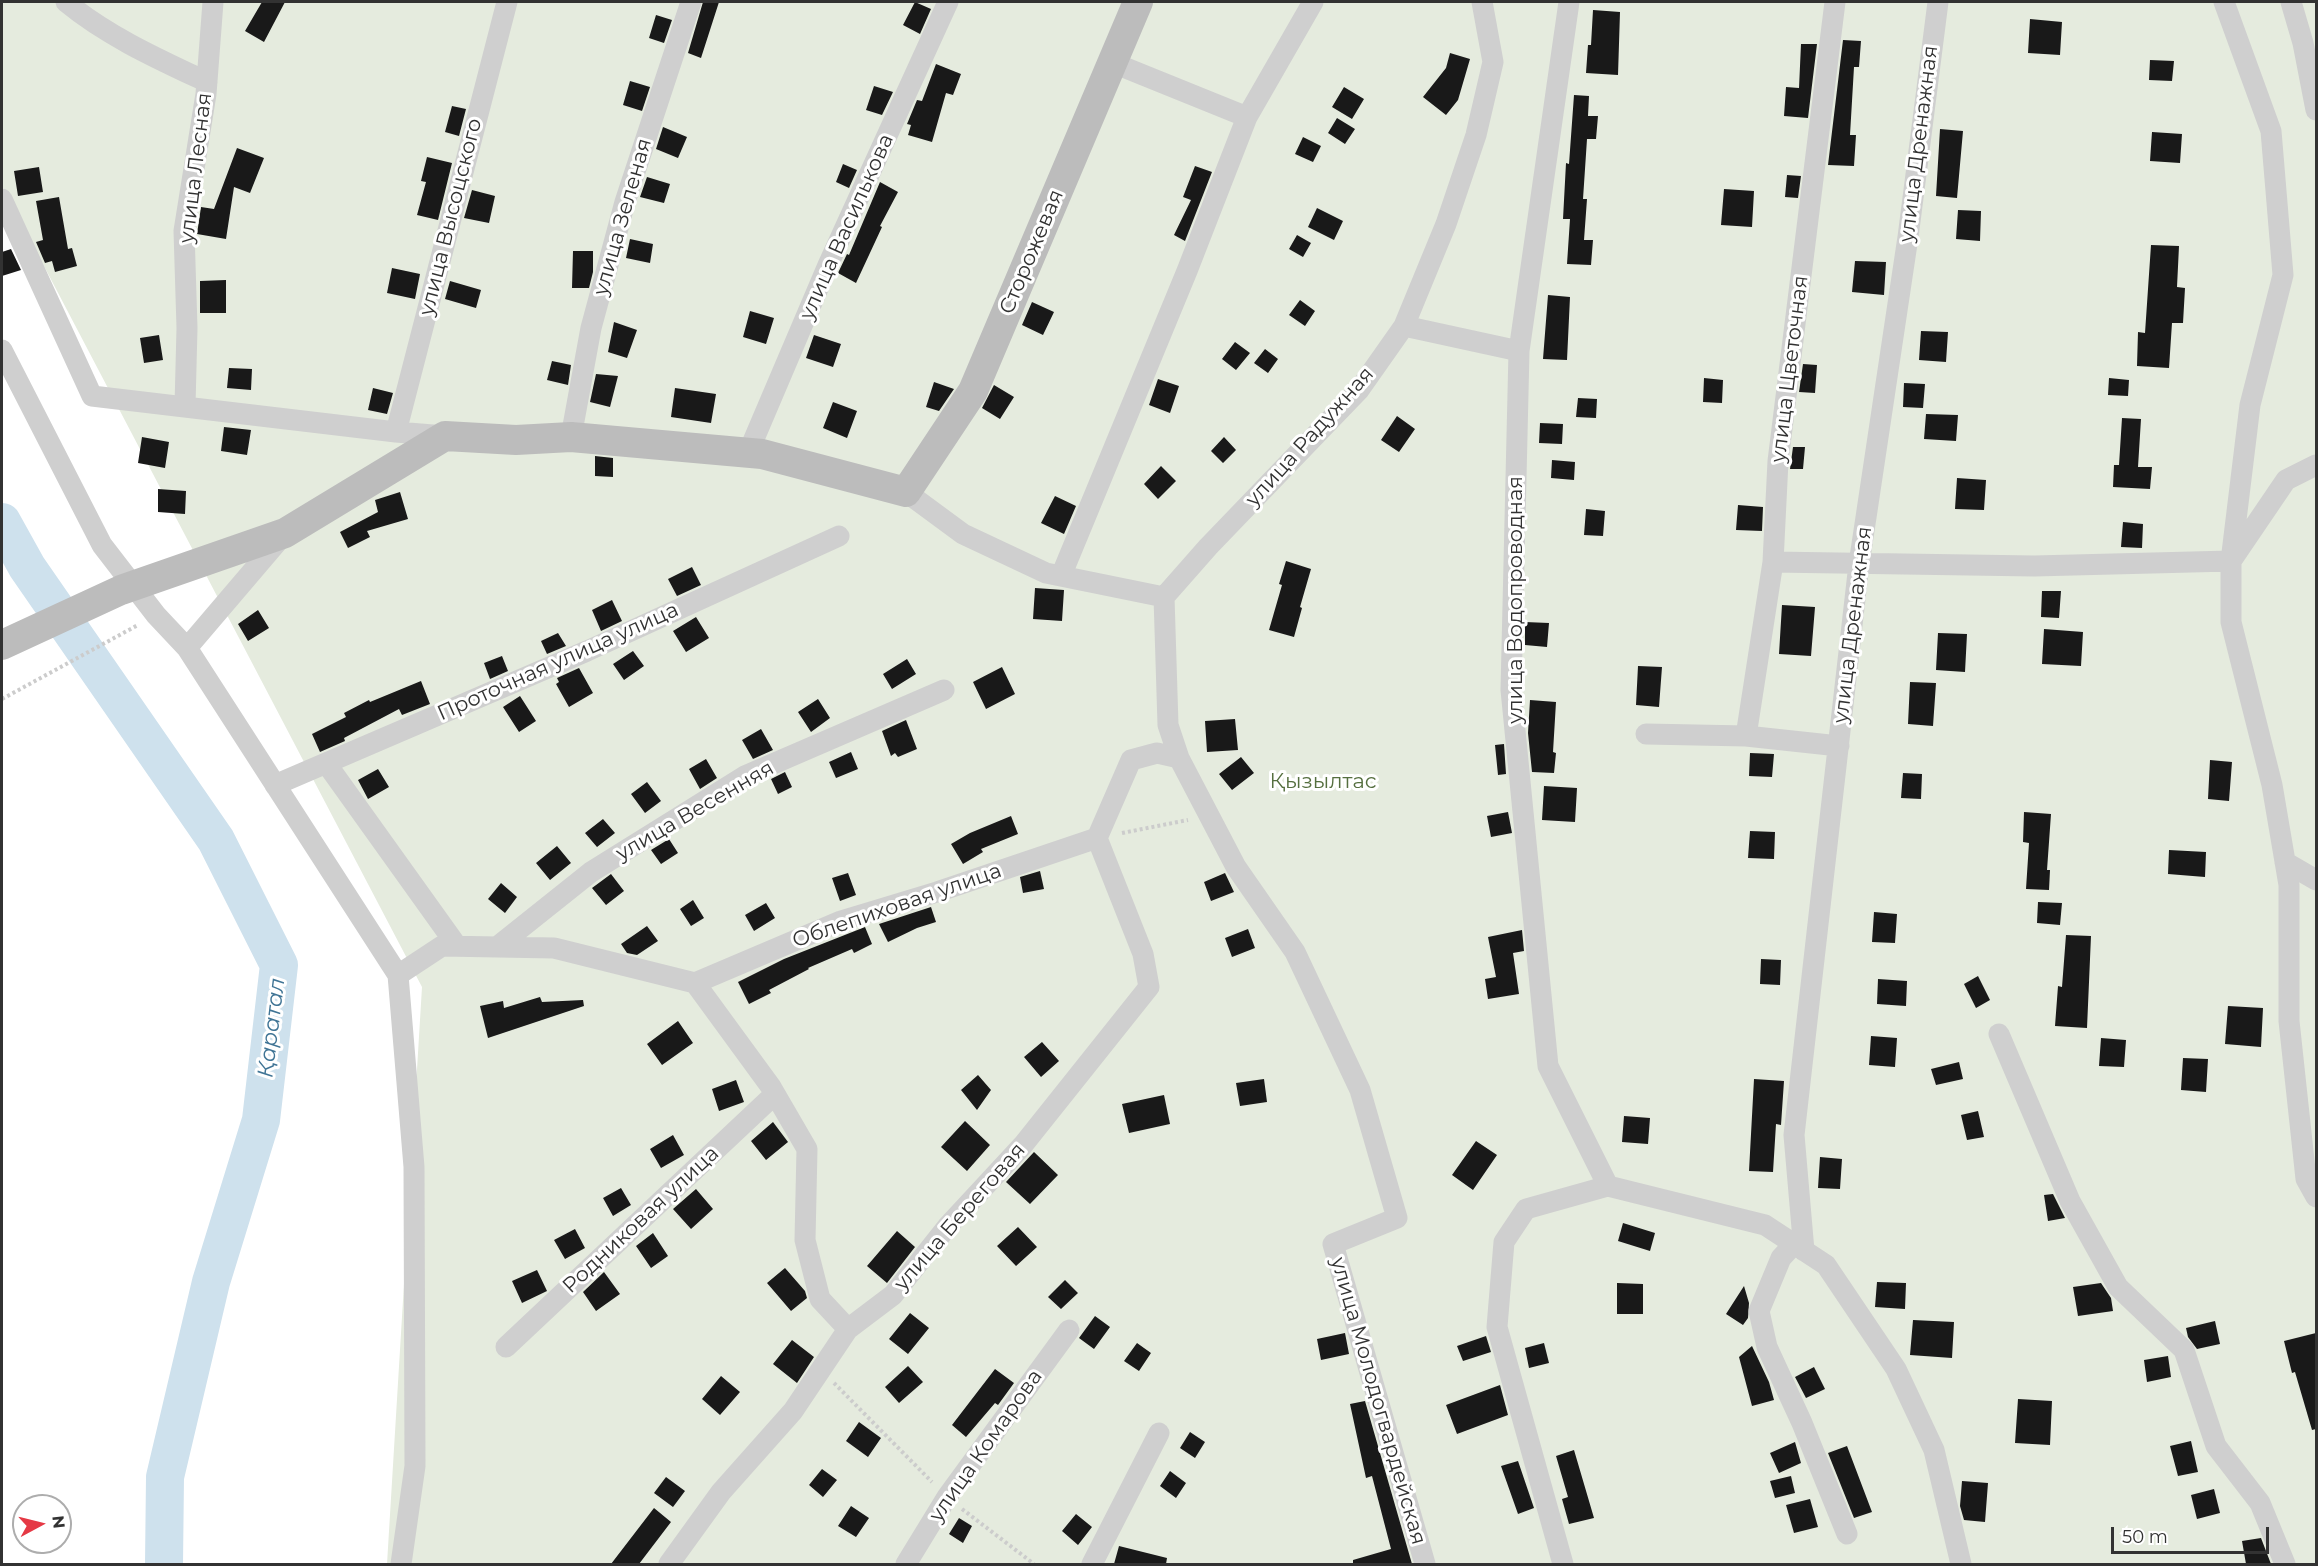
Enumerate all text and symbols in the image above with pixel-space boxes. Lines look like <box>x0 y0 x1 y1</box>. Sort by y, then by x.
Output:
street label: улица Дренажная <box>1894 44 1944 244</box>
street label: улица Лесная <box>174 91 218 245</box>
street label: улица Высоцского <box>414 116 488 318</box>
street label: улица Василькова <box>795 130 899 324</box>
street label: улица Зеленая <box>589 136 657 298</box>
street label: Сторожевая <box>994 186 1070 318</box>
street label: улица Цветочная <box>1766 274 1814 464</box>
street label: улица Радужная <box>1241 362 1379 512</box>
street label: улица Водопроводная <box>1503 476 1529 724</box>
street label: улица Дренажная <box>1828 525 1878 725</box>
street label: Проточная улица улица <box>434 597 682 727</box>
street label: улица Весенняя <box>612 756 778 866</box>
park label: Қызылтас <box>1270 769 1376 795</box>
street label: Облепиховая улица <box>789 858 1005 954</box>
water label: Қаратал <box>253 977 291 1079</box>
street label: улица Береговая <box>889 1138 1031 1296</box>
street label: Родниковая улица <box>558 1141 724 1299</box>
street label: улица Молодогвардейская <box>1325 1255 1431 1547</box>
street label: улица Комарова <box>924 1365 1048 1527</box>
north arrow <box>12 1494 72 1554</box>
text: N <box>48 1514 69 1530</box>
scale bar <box>2114 1515 2272 1553</box>
text: 50 m <box>2122 1526 2168 1548</box>

